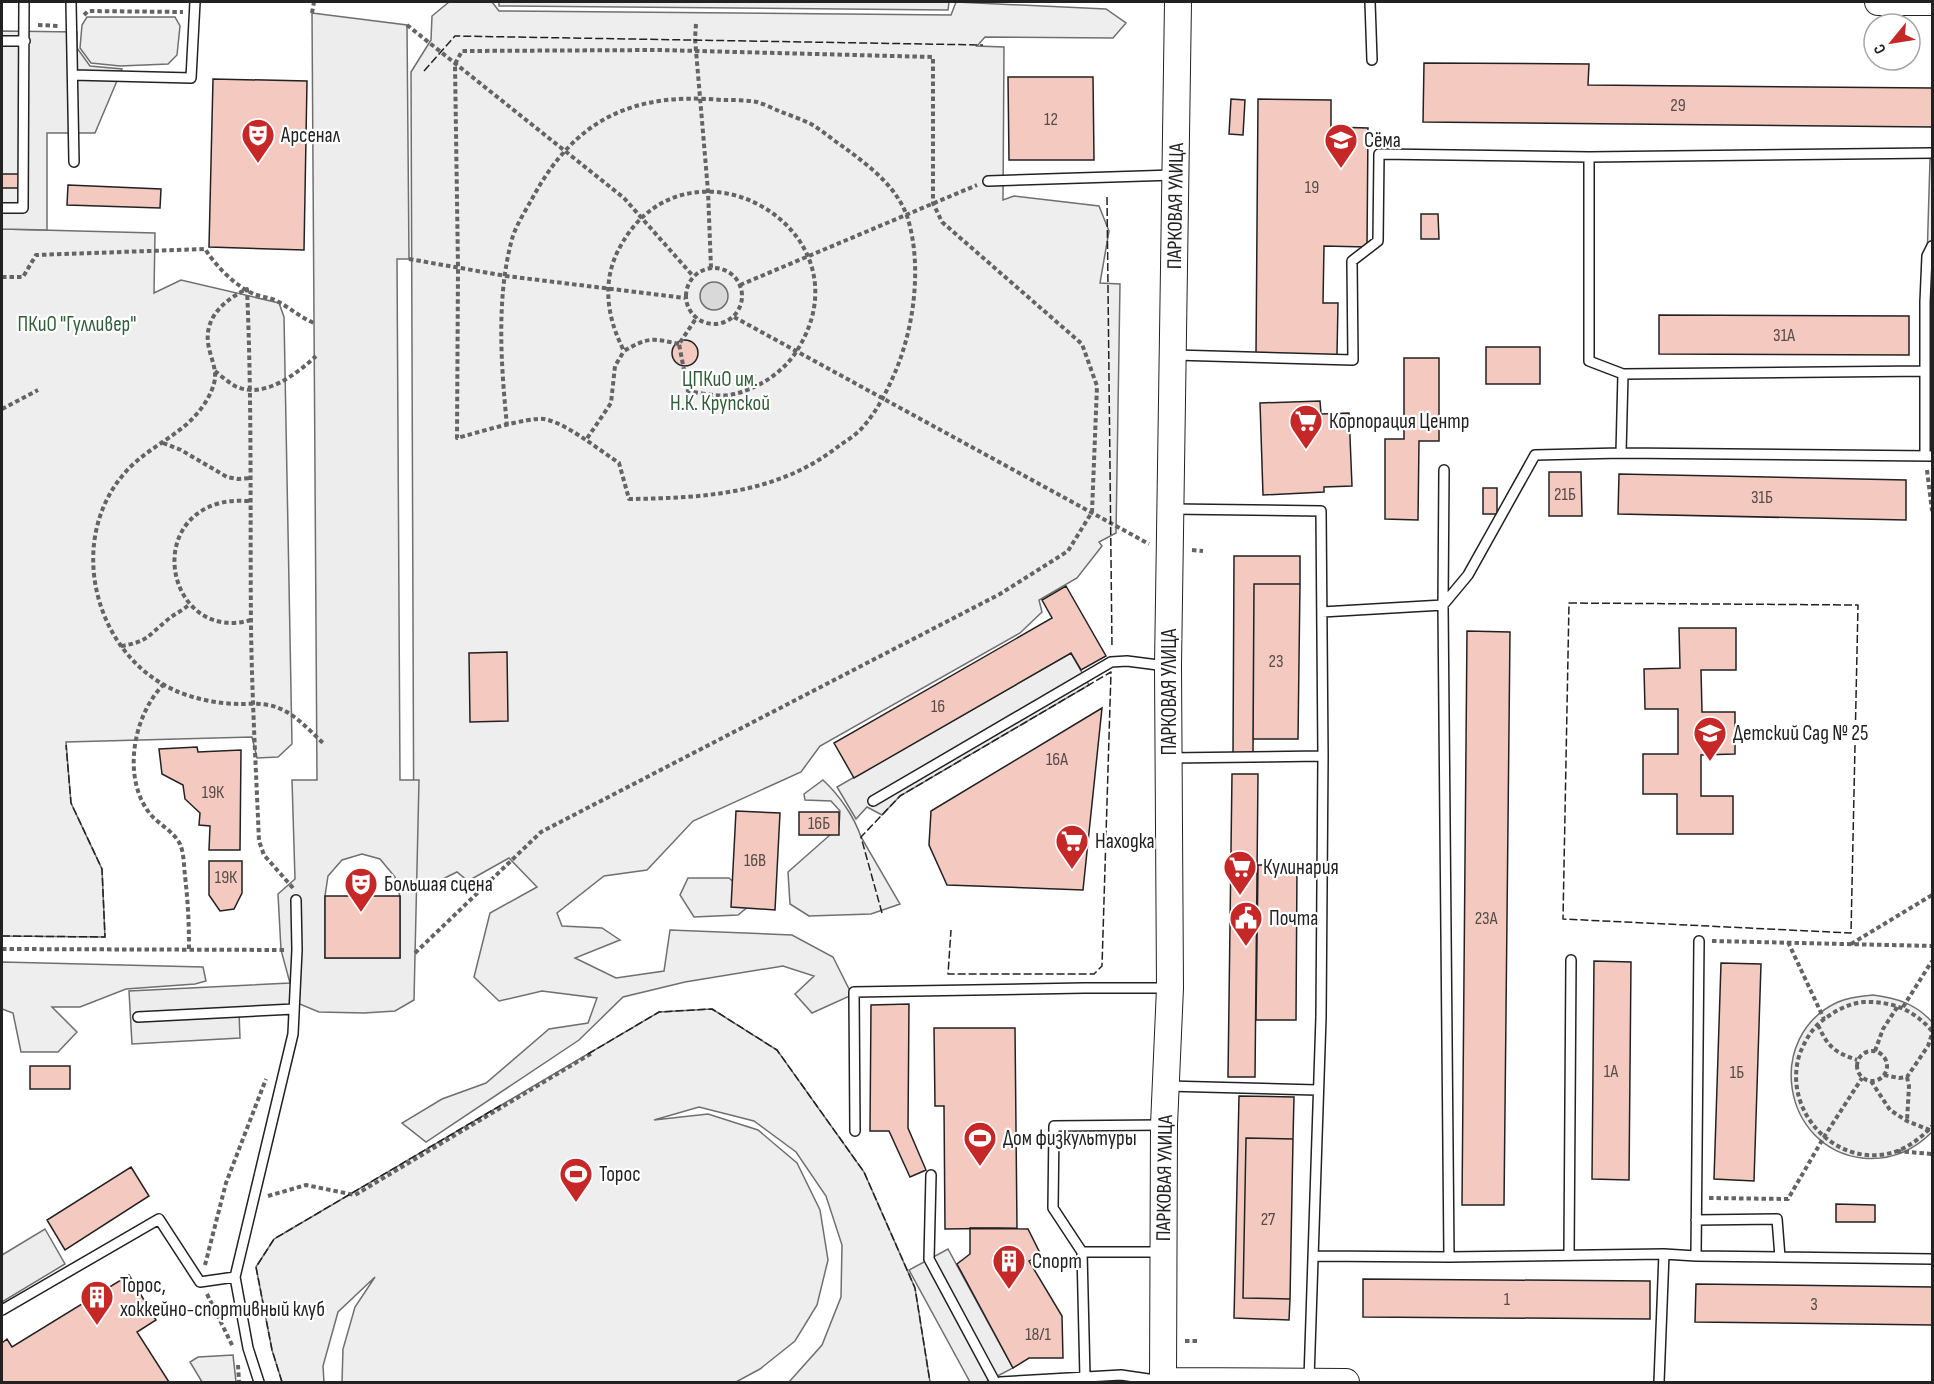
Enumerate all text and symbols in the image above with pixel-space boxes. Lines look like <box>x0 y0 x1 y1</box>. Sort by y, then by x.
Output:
north arrow <box>1862 12 1922 72</box>
text: С <box>1870 40 1891 57</box>
house number: 29 <box>1670 95 1686 116</box>
house number: 12 <box>1044 109 1058 130</box>
theatre icon: Арсенал <box>240 117 276 164</box>
school or university icon: Сёма <box>1323 122 1359 169</box>
place label: Арсенал <box>280 123 341 148</box>
place label: Сёма <box>1364 128 1401 153</box>
street label: ПАРКОВАЯ УЛИЦА <box>1162 142 1189 269</box>
house number: 19 <box>1305 177 1319 198</box>
park label: ПКиО "Гулливер" <box>18 312 136 337</box>
house number: 31А <box>1773 325 1795 346</box>
park label: ЦПКиО им. Н.К. Крупской <box>670 367 770 416</box>
supermarket icon: Корпорация Центр <box>1288 403 1324 450</box>
place label: Корпорация Центр <box>1329 409 1469 434</box>
house number: 21Б <box>1554 484 1576 505</box>
house number: 31Б <box>1751 487 1773 508</box>
street label: ПАРКОВАЯ УЛИЦА <box>1157 628 1182 755</box>
house number: 23 <box>1269 651 1284 672</box>
house number: 16 <box>931 696 945 717</box>
school or university icon: Детский Сад № 25 <box>1692 715 1728 762</box>
place label: Детский Сад № 25 <box>1733 721 1868 746</box>
house number: 16А <box>1046 749 1068 770</box>
house number: 19К <box>202 782 225 803</box>
house number: 16Б <box>808 813 830 834</box>
supermarket icon: Находка <box>1054 823 1090 870</box>
place label: Находка <box>1095 829 1155 854</box>
supermarket icon: Кулинария <box>1222 849 1258 896</box>
house number: 16В <box>744 850 766 871</box>
place label: Кулинария <box>1263 855 1339 880</box>
theatre icon: Большая сцена <box>343 866 379 913</box>
house number: 19К <box>215 867 238 888</box>
place label: Большая сцена <box>384 872 493 897</box>
public building icon: Почта <box>1228 900 1264 947</box>
place label: Почта <box>1269 906 1318 931</box>
house number: 23А <box>1475 908 1498 929</box>
house number: 1А <box>1604 1061 1618 1082</box>
house number: 1Б <box>1730 1062 1744 1083</box>
street label: ПАРКОВАЯ УЛИЦА <box>1151 1114 1178 1241</box>
sports icon: Дом физкультуры <box>962 1120 998 1167</box>
place label: Дом физкультуры <box>1003 1126 1137 1151</box>
sports icon: Торос <box>558 1156 594 1203</box>
place label: Торос <box>599 1162 641 1187</box>
house number: 27 <box>1261 1209 1276 1230</box>
building icon: Спорт <box>991 1243 1027 1290</box>
place label: Спорт <box>1032 1249 1082 1274</box>
place label: Торос, хоккейно-спортивный клуб <box>120 1273 325 1322</box>
building icon: Торос, хоккейно-спортивный клуб <box>79 1279 115 1326</box>
house number: 1 <box>1504 1289 1511 1310</box>
house number: 3 <box>1810 1294 1818 1315</box>
house number: 18/1 <box>1025 1324 1052 1345</box>

